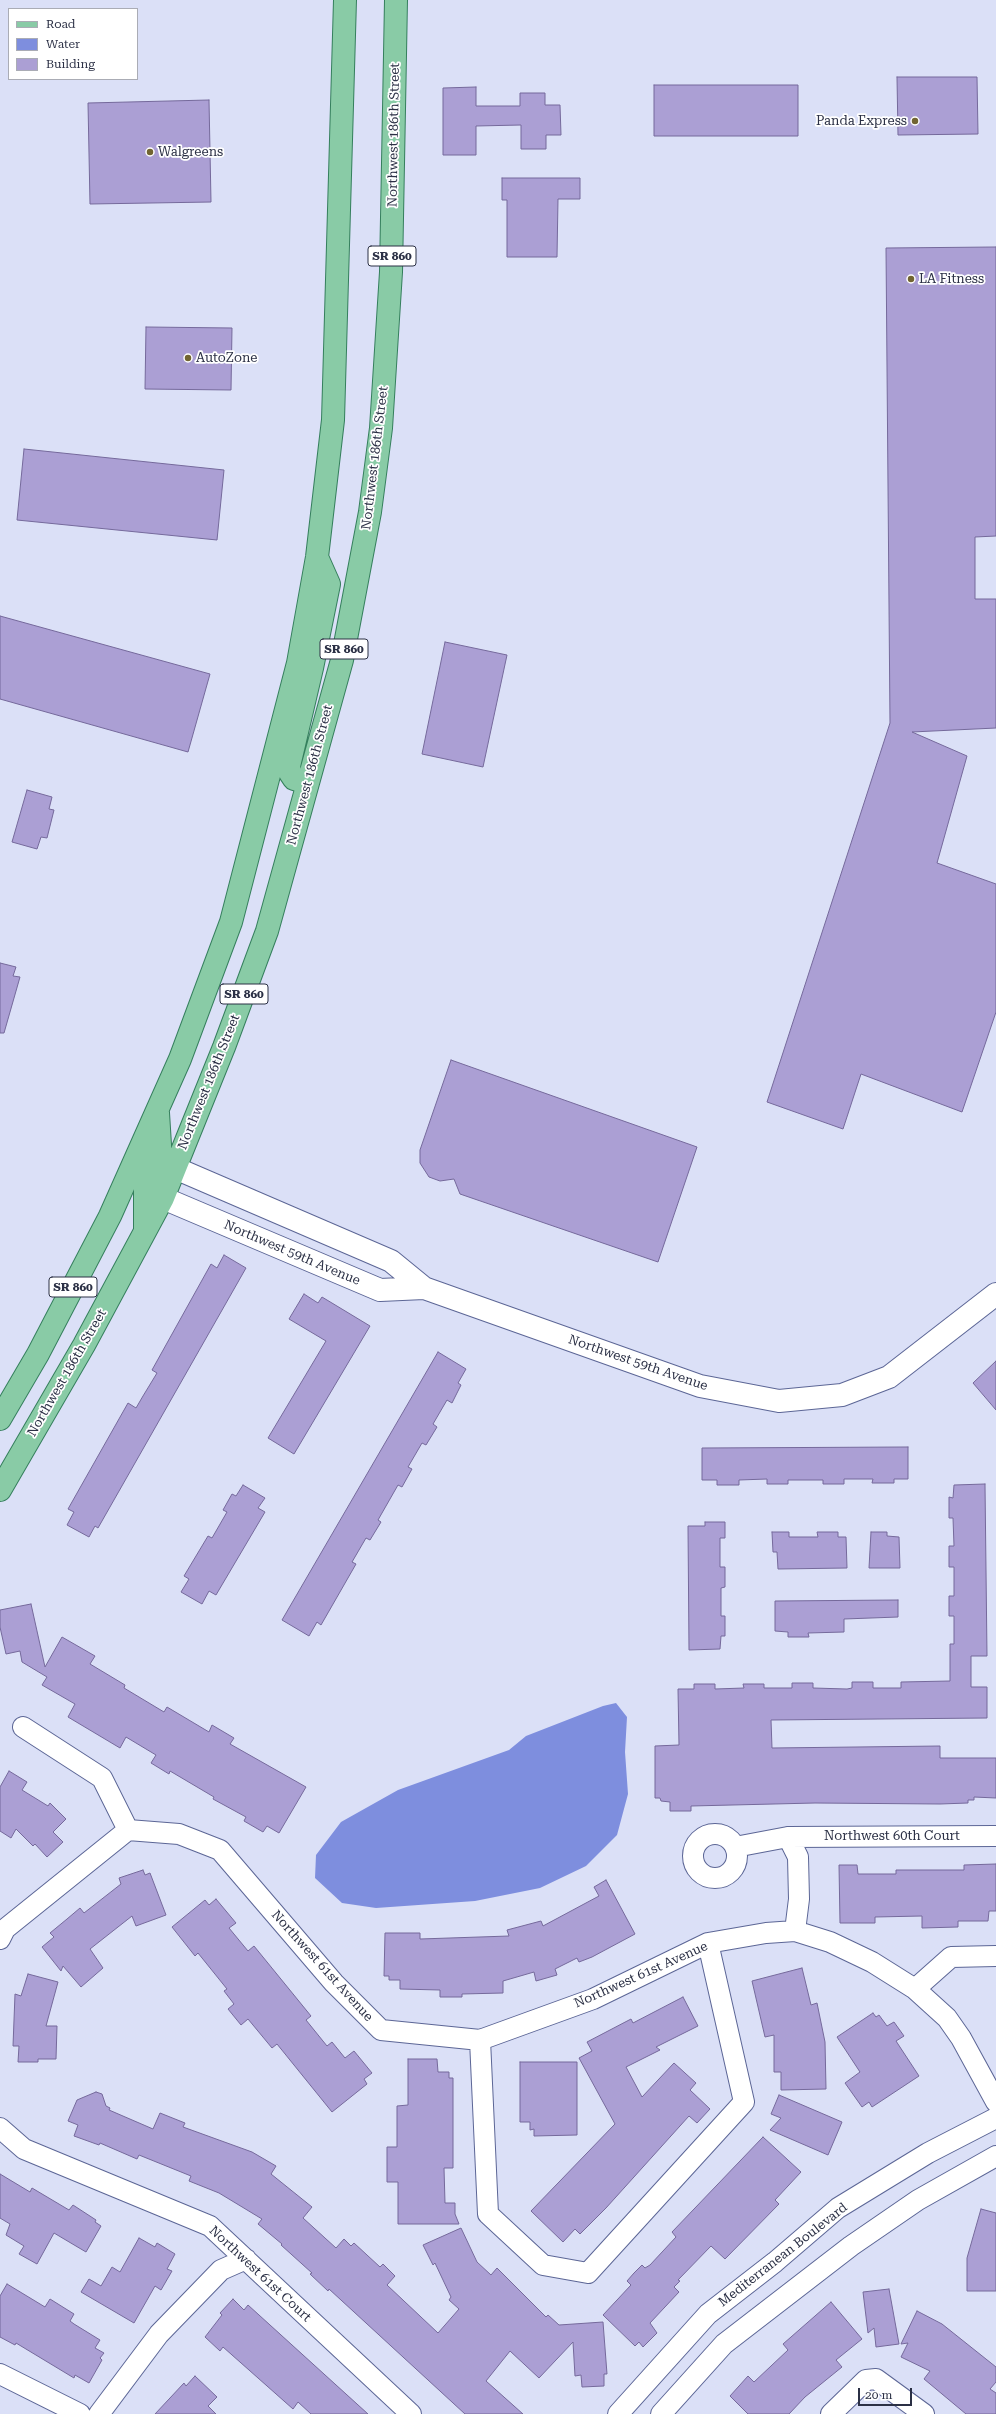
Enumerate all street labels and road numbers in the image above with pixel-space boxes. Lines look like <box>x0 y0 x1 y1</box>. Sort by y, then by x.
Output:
street label: Northwest 186th Street <box>385 63 403 207</box>
road number: SR 860 <box>368 246 416 266</box>
street label: Northwest 186th Street <box>358 385 392 531</box>
road number: SR 860 <box>320 639 368 659</box>
street label: Northwest 186th Street <box>284 703 336 847</box>
road number: SR 860 <box>220 984 268 1004</box>
street label: Northwest 186th Street <box>175 1012 243 1152</box>
street label: Northwest 59th Avenue <box>222 1217 362 1289</box>
road number: SR 860 <box>49 1277 97 1297</box>
street label: Northwest 186th Street <box>24 1307 110 1439</box>
street label: Northwest 59th Avenue <box>566 1332 710 1394</box>
street label: Northwest 60th Court <box>824 1828 960 1844</box>
street label: Northwest 61st Avenue <box>268 1907 376 2025</box>
street label: Northwest 61st Avenue <box>572 1939 710 2011</box>
street label: Mediterranean Boulevard <box>715 2200 851 2310</box>
street label: Northwest 61st Court <box>206 2223 314 2325</box>

